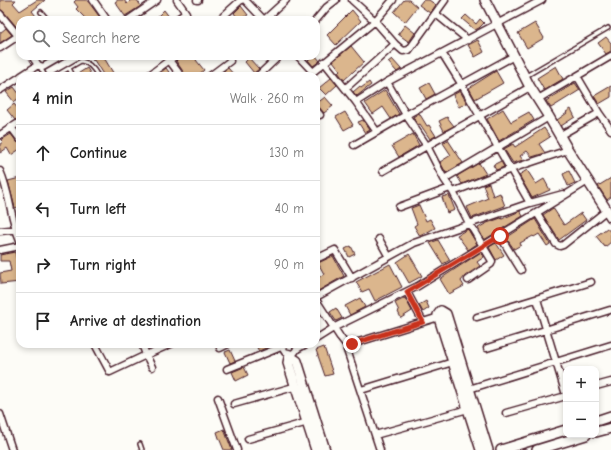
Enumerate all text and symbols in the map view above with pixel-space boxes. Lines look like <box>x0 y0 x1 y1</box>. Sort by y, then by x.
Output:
search box <box>16 16 320 60</box>
icon: search <box>30 27 52 49</box>
text: Search here <box>62 29 140 47</box>
text: 4 min <box>32 89 73 108</box>
text: Walk · 260 m <box>230 91 304 106</box>
icon: ahead <box>32 142 54 164</box>
text: Continue <box>70 144 127 162</box>
text: 130 m <box>269 145 304 160</box>
icon: left <box>32 198 54 220</box>
text: Turn left <box>70 200 126 218</box>
text: 40 m <box>275 201 304 216</box>
route start <box>491 227 509 245</box>
icon: right <box>32 254 54 276</box>
text: Turn right <box>70 256 136 274</box>
text: 90 m <box>274 257 304 272</box>
icon: arrive <box>32 310 54 332</box>
text: Arrive at destination <box>70 312 201 330</box>
route end <box>343 335 361 353</box>
map controls <box>563 366 599 438</box>
button: + <box>563 366 599 402</box>
button: − <box>563 402 599 438</box>

